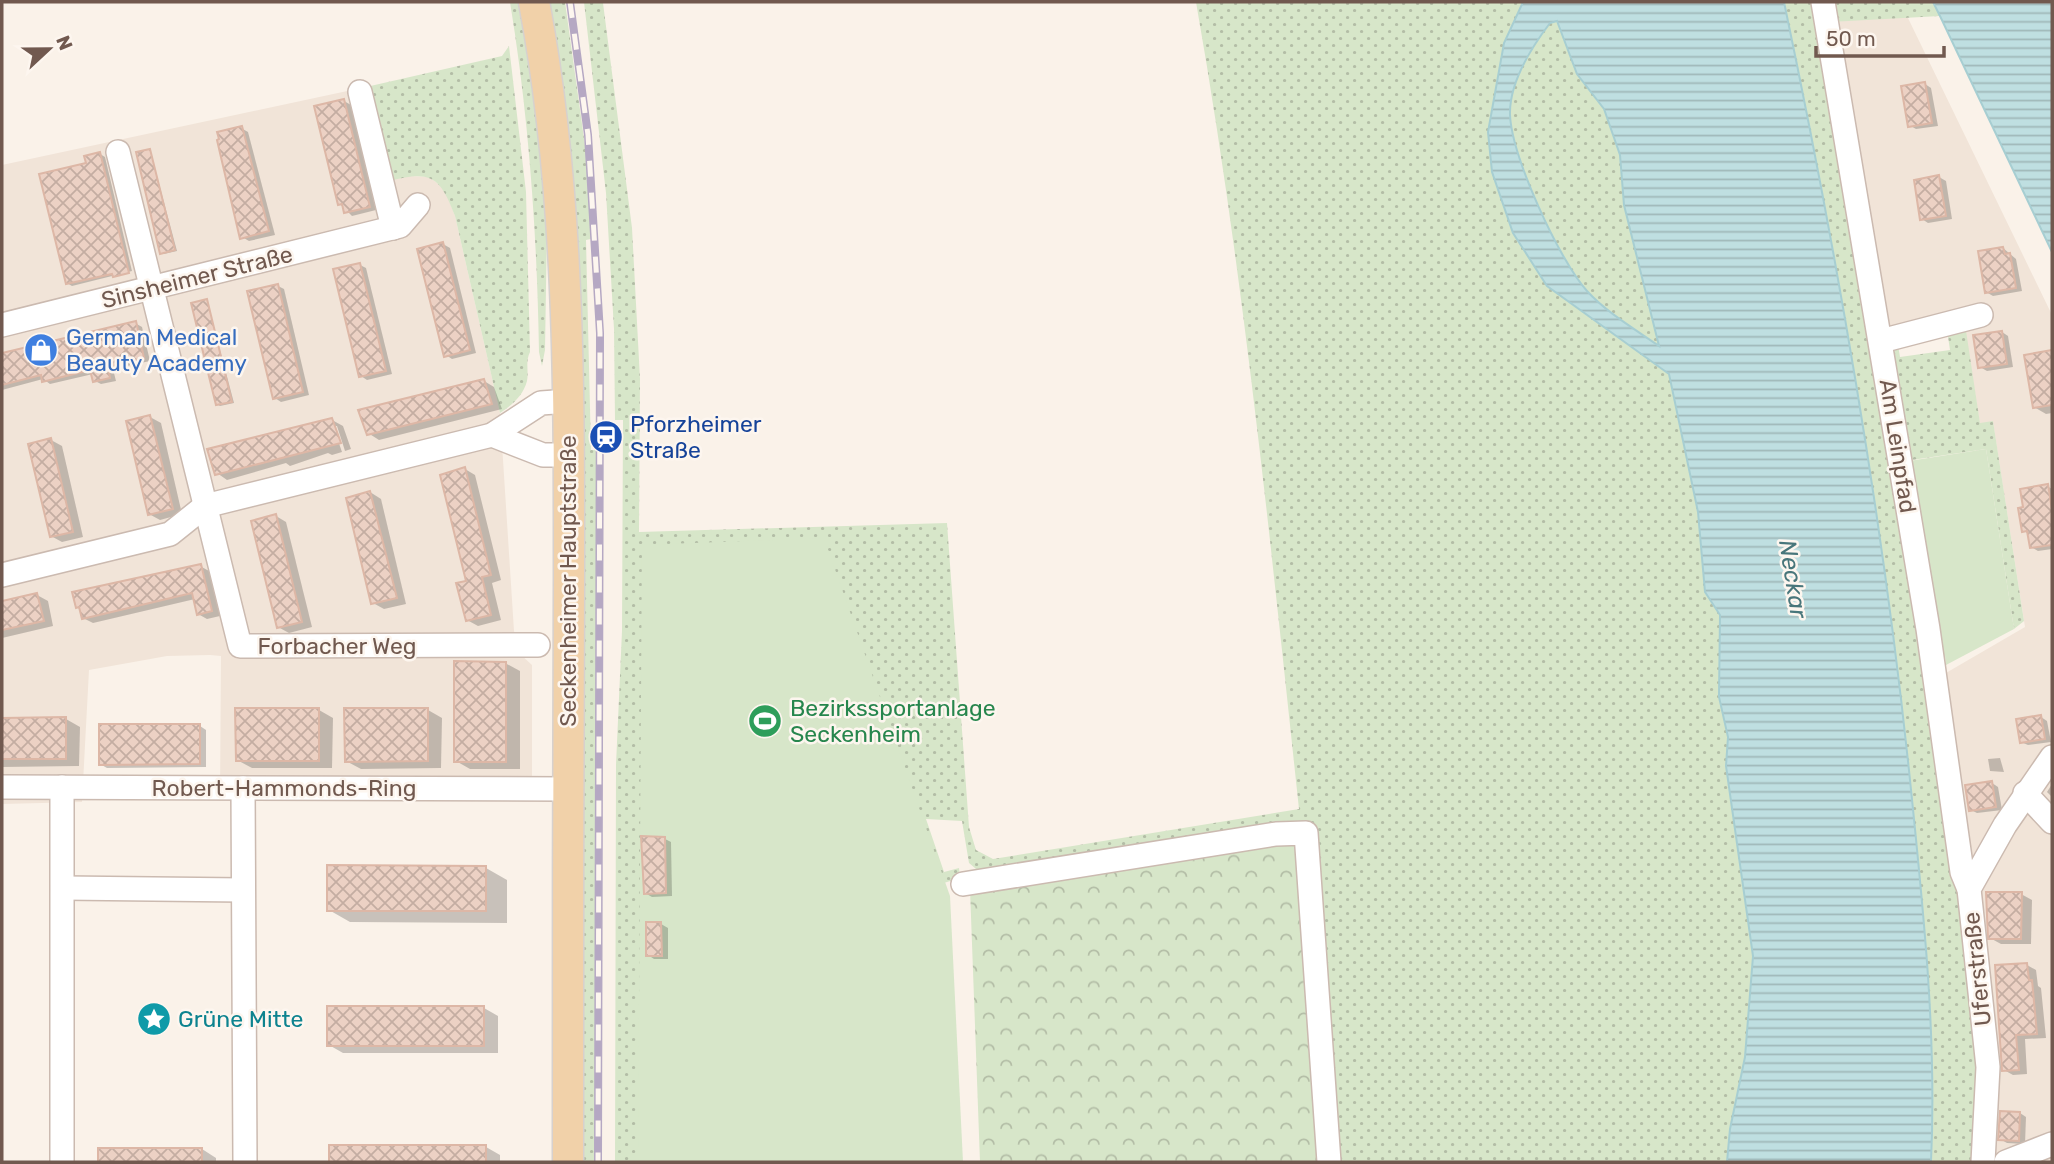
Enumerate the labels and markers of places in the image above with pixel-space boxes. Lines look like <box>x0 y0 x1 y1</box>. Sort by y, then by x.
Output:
place label: German Medical Beauty Academy <box>66 323 247 377</box>
shop icon: German Medical Beauty Academy <box>22 331 60 369</box>
place label: Pforzheimer Straße <box>630 410 762 464</box>
station icon: Pforzheimer Straße <box>587 418 625 456</box>
place label: Bezirkssportanlage Seckenheim <box>790 694 996 748</box>
sports icon: Bezirkssportanlage Seckenheim <box>746 702 784 740</box>
place icon: Grüne Mitte <box>135 1000 173 1038</box>
place label: Grüne Mitte <box>178 1005 303 1033</box>

